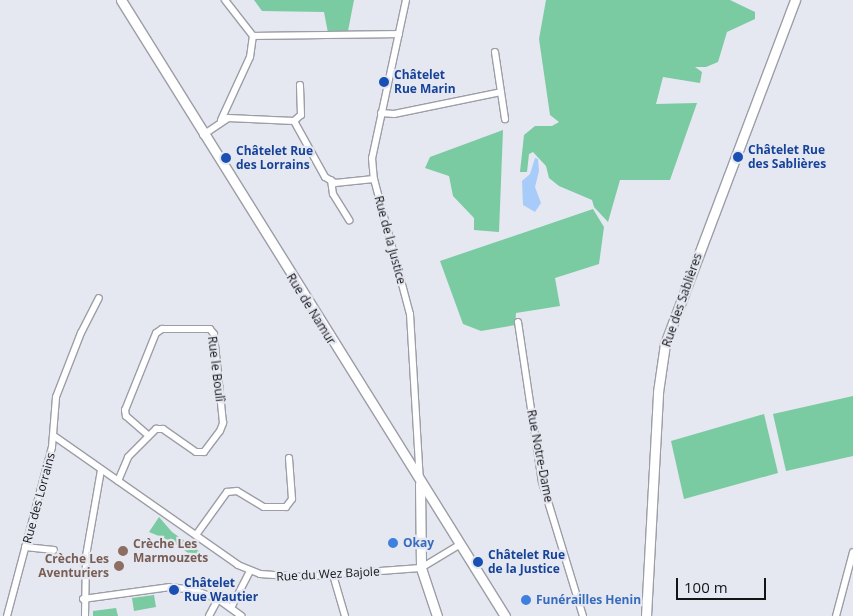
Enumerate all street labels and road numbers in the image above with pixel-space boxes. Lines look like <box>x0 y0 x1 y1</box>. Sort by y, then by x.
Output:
street label: Rue de la Justice <box>371 194 409 286</box>
street label: Rue des Sablières <box>659 251 705 349</box>
street label: Rue de Namur <box>283 271 339 347</box>
street label: Rue le Boulî <box>205 335 227 403</box>
street label: Rue Notre-Dame <box>524 409 556 503</box>
street label: Rue des Lorrains <box>20 451 58 545</box>
street label: Rue du Wez Bajole <box>276 564 380 584</box>

